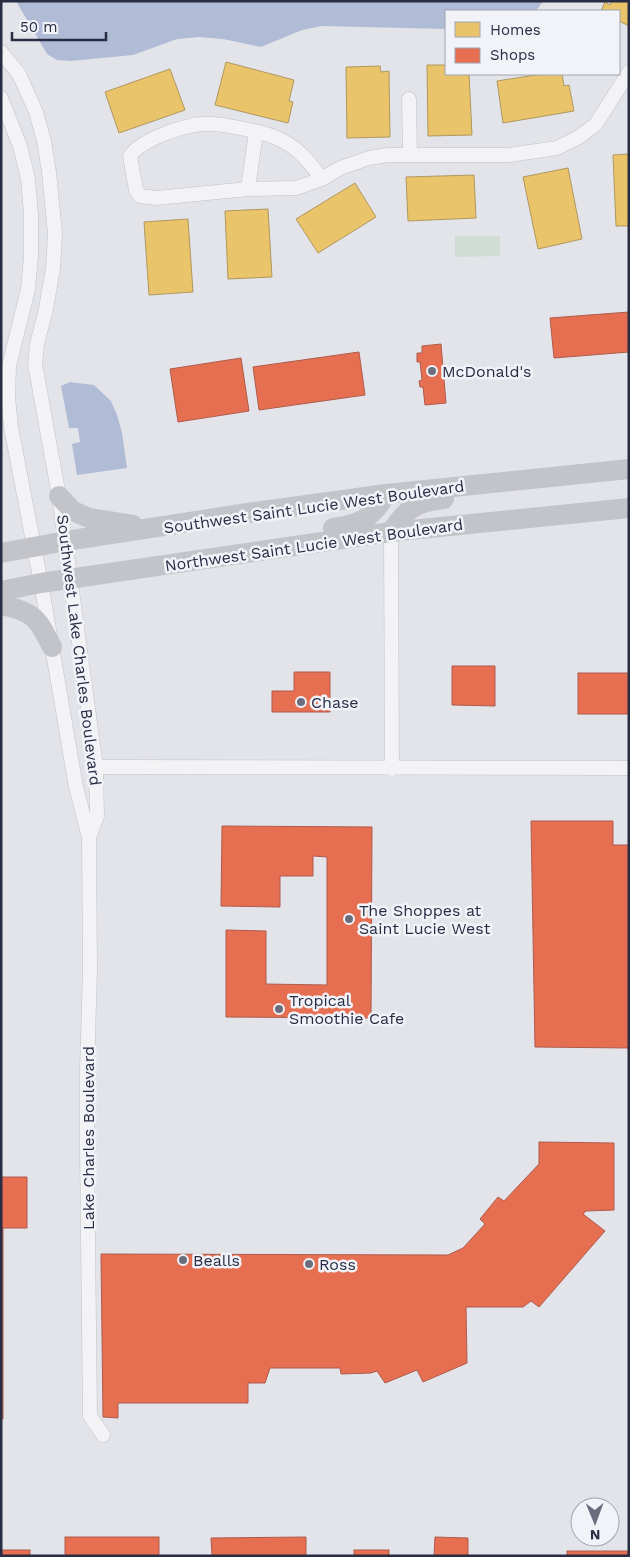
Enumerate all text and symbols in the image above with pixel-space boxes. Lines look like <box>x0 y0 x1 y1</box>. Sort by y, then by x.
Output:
scale bar <box>12 10 106 42</box>
legend <box>445 10 620 75</box>
text: 50 m <box>20 18 57 36</box>
text: Homes <box>490 21 541 39</box>
text: Shops <box>490 46 535 64</box>
place label: McDonald's <box>442 362 532 381</box>
marker: McDonald's <box>426 365 438 377</box>
street label: Southwest Saint Lucie West Boulevard <box>163 476 465 538</box>
street label: Southwest Lake Charles Boulevard <box>53 513 105 787</box>
street label: Northwest Saint Lucie West Boulevard <box>164 515 464 575</box>
place label: Chase <box>311 693 359 712</box>
marker: Chase <box>295 696 307 708</box>
place label: The Shoppes at Saint Lucie West <box>359 901 491 938</box>
marker: The Shoppes at Saint Lucie West <box>343 913 355 925</box>
place label: Tropical Smoothie Cafe <box>289 991 404 1028</box>
marker: Tropical Smoothie Cafe <box>273 1003 285 1015</box>
street label: Lake Charles Boulevard <box>79 1046 98 1230</box>
place label: Bealls <box>193 1251 240 1270</box>
marker: Bealls <box>177 1254 189 1266</box>
place label: Ross <box>319 1255 356 1274</box>
marker: Ross <box>303 1258 315 1270</box>
north arrow <box>570 1497 620 1547</box>
text: N <box>590 1527 601 1543</box>

